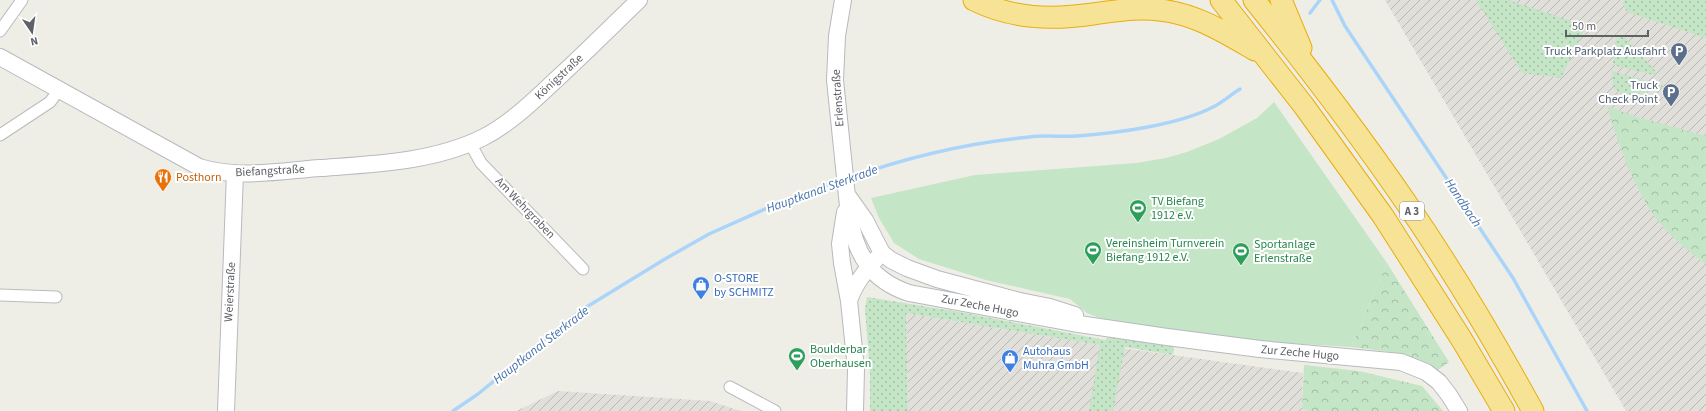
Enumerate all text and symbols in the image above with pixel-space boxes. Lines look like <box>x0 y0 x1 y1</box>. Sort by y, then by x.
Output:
north arrow <box>12 12 52 52</box>
scale bar <box>1566 12 1648 38</box>
text: 50 m <box>1572 18 1596 35</box>
text: N <box>29 33 39 49</box>
parking icon: Truck Parkplatz Ausfahrt <box>1669 41 1689 66</box>
place label: Truck Parkplatz Ausfahrt <box>1544 43 1666 60</box>
street label: Königstraße <box>531 50 587 104</box>
street label: Erlenstraße <box>828 69 848 127</box>
place label: Truck Check Point <box>1598 77 1658 108</box>
parking icon: Truck Check Point <box>1661 82 1681 107</box>
water label: Hauptkanal Sterkrade <box>764 160 880 218</box>
street label: Biefangstraße <box>235 161 305 181</box>
restaurant icon: Posthorn <box>153 167 173 192</box>
place label: Posthorn <box>176 169 222 186</box>
street label: Am Wehrgraben <box>491 173 559 243</box>
water label: Handbach <box>1440 175 1486 231</box>
place label: TV Biefang 1912 e.V. <box>1151 193 1204 224</box>
sports icon: TV Biefang 1912 e.V. <box>1128 198 1148 223</box>
road number: A 3 <box>1400 202 1424 220</box>
place label: Vereinsheim Turnverein Biefang 1912 e.V. <box>1106 235 1224 266</box>
place label: Sportanlage Erlenstraße <box>1254 236 1315 267</box>
sports icon: Vereinsheim Turnverein Biefang 1912 e.V. <box>1083 240 1103 265</box>
sports icon: Sportanlage Erlenstraße <box>1231 241 1251 266</box>
street label: Weierstraße <box>220 262 240 322</box>
place label: O-STORE by SCHMITZ <box>714 270 774 301</box>
shop icon: O-STORE by SCHMITZ <box>691 275 711 300</box>
street label: Zur Zeche Hugo <box>940 290 1020 322</box>
water label: Hauptkanal Sterkrade <box>489 302 593 388</box>
place label: Boulderbar Oberhausen <box>810 341 871 372</box>
street label: Zur Zeche Hugo <box>1260 341 1340 365</box>
place label: Autohaus Muhra GmbH <box>1023 343 1089 374</box>
sports icon: Boulderbar Oberhausen <box>787 346 807 371</box>
shop icon: Autohaus Muhra GmbH <box>1000 348 1020 373</box>

